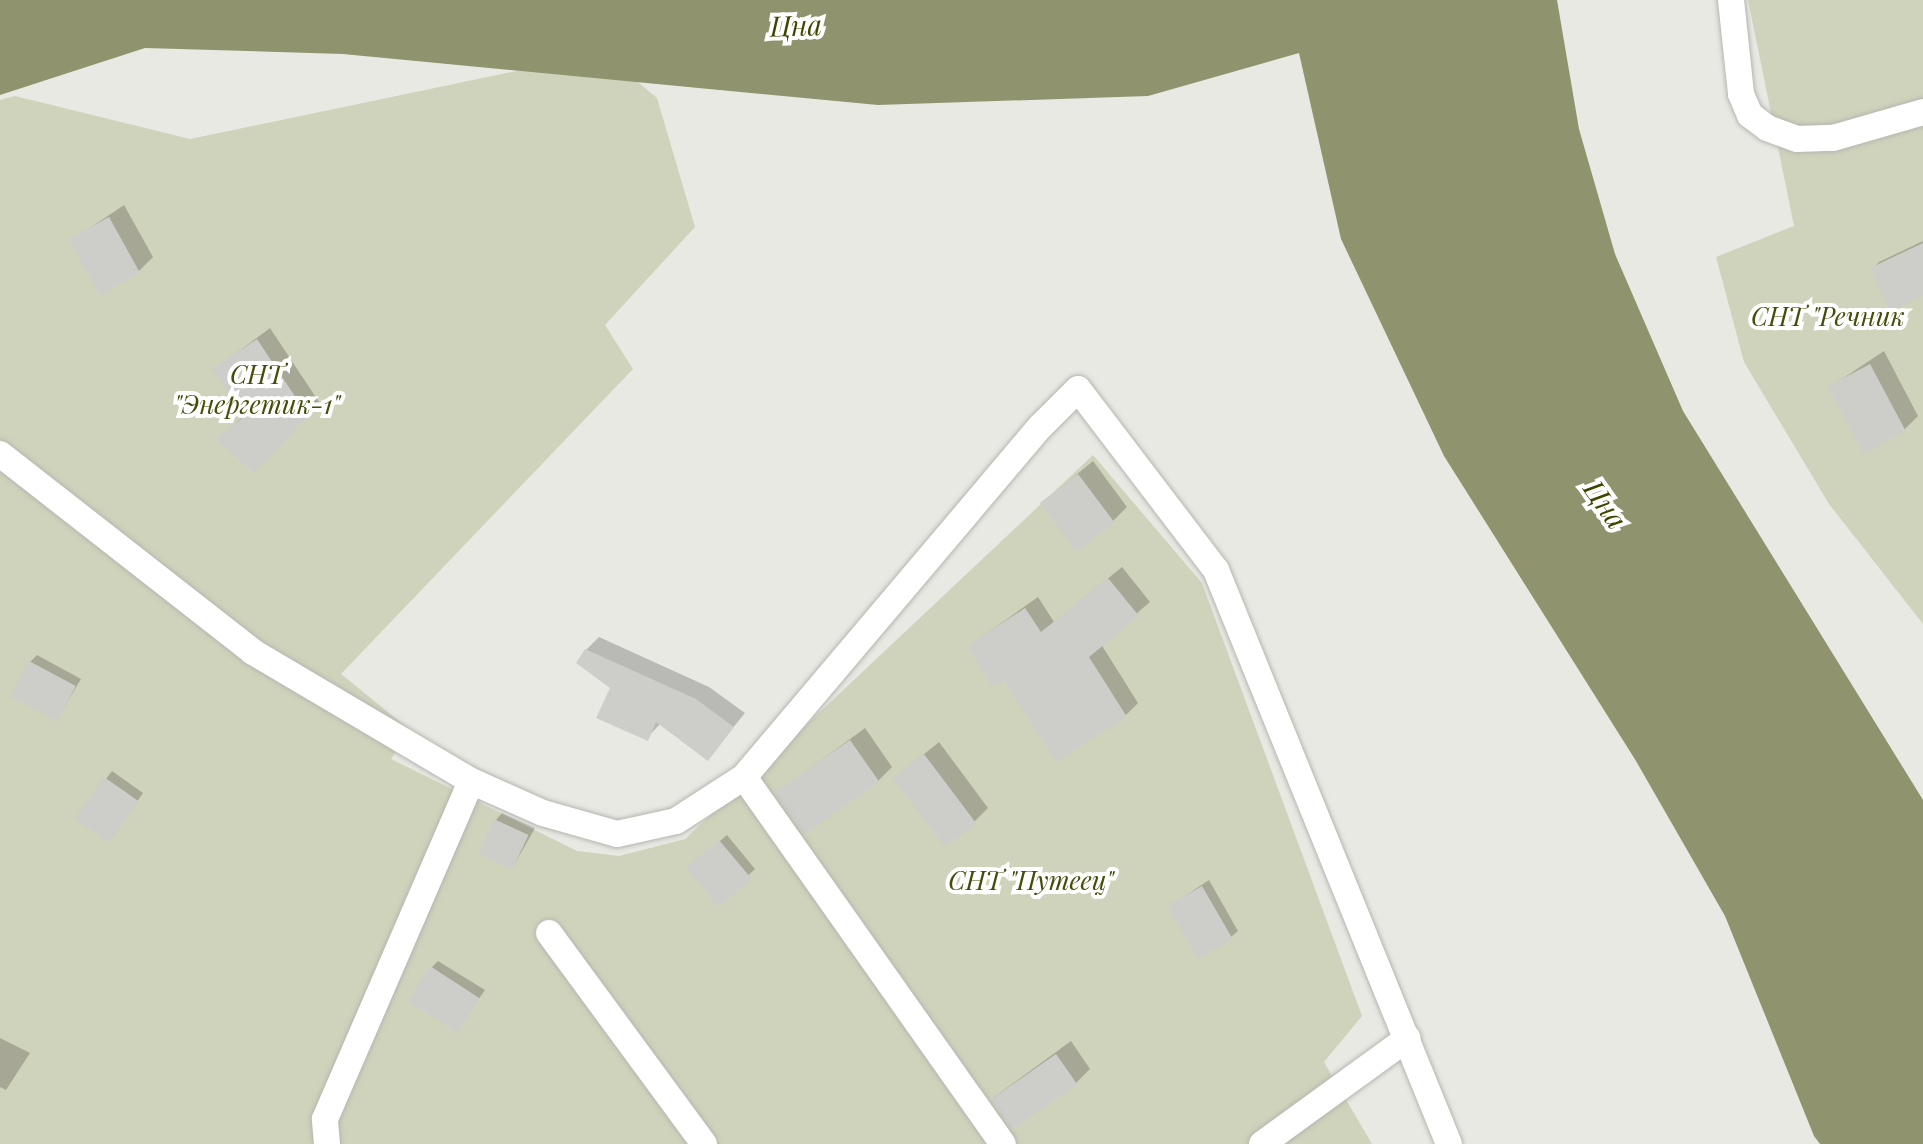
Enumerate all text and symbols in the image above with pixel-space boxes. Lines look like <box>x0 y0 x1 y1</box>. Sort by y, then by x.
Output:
water label: Цна <box>769 7 823 43</box>
park label: СНТ "Речник <box>1751 300 1905 332</box>
park label: СНТ "Энергетик-1" <box>174 358 340 420</box>
water label: Цна <box>1577 473 1635 535</box>
park label: СНТ "Путеец" <box>948 864 1114 896</box>

